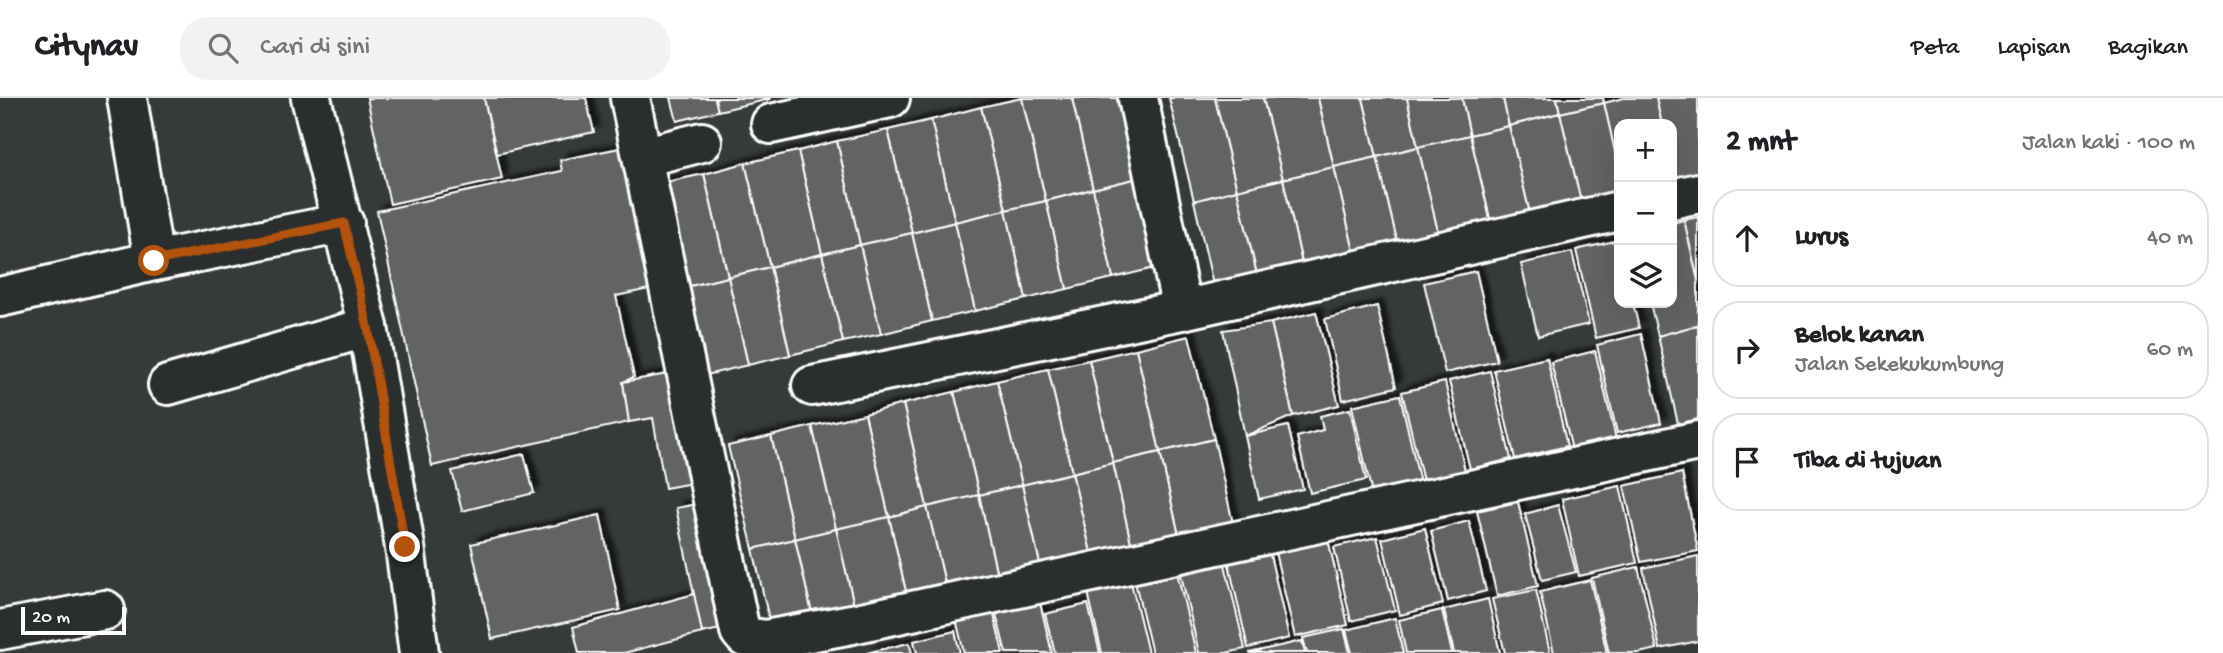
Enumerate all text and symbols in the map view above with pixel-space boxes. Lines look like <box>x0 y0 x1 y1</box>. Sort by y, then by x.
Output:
search box <box>180 17 670 80</box>
text: Citynav <box>35 29 138 67</box>
icon: search <box>204 29 242 67</box>
text: Cari di sini <box>260 33 370 64</box>
text: Peta <box>1911 34 1959 63</box>
text: Lapisan <box>1997 34 2070 63</box>
text: Bagikan <box>2108 34 2188 63</box>
map controls <box>1614 119 1677 308</box>
button: + <box>1614 119 1677 182</box>
text: 2 mnt <box>1726 126 1796 161</box>
text: Jalan kaki · 100 m <box>2022 130 2195 157</box>
button: − <box>1614 182 1677 245</box>
icon: ahead <box>1728 219 1766 257</box>
text: Lurus <box>1795 223 1848 254</box>
text: 40 m <box>2147 225 2193 252</box>
route start <box>138 245 169 276</box>
button: layers <box>1614 245 1677 308</box>
text: Belok kanan <box>1795 321 1924 352</box>
icon: right <box>1728 331 1766 369</box>
text: 60 m <box>2147 337 2193 364</box>
text: Jalan Sekekukumbung <box>1795 352 2004 379</box>
icon: arrive <box>1728 443 1766 481</box>
text: Tiba di tujuan <box>1795 447 1941 478</box>
route end <box>389 531 420 562</box>
scale bar <box>21 604 126 636</box>
text: 20 m <box>32 607 70 630</box>

